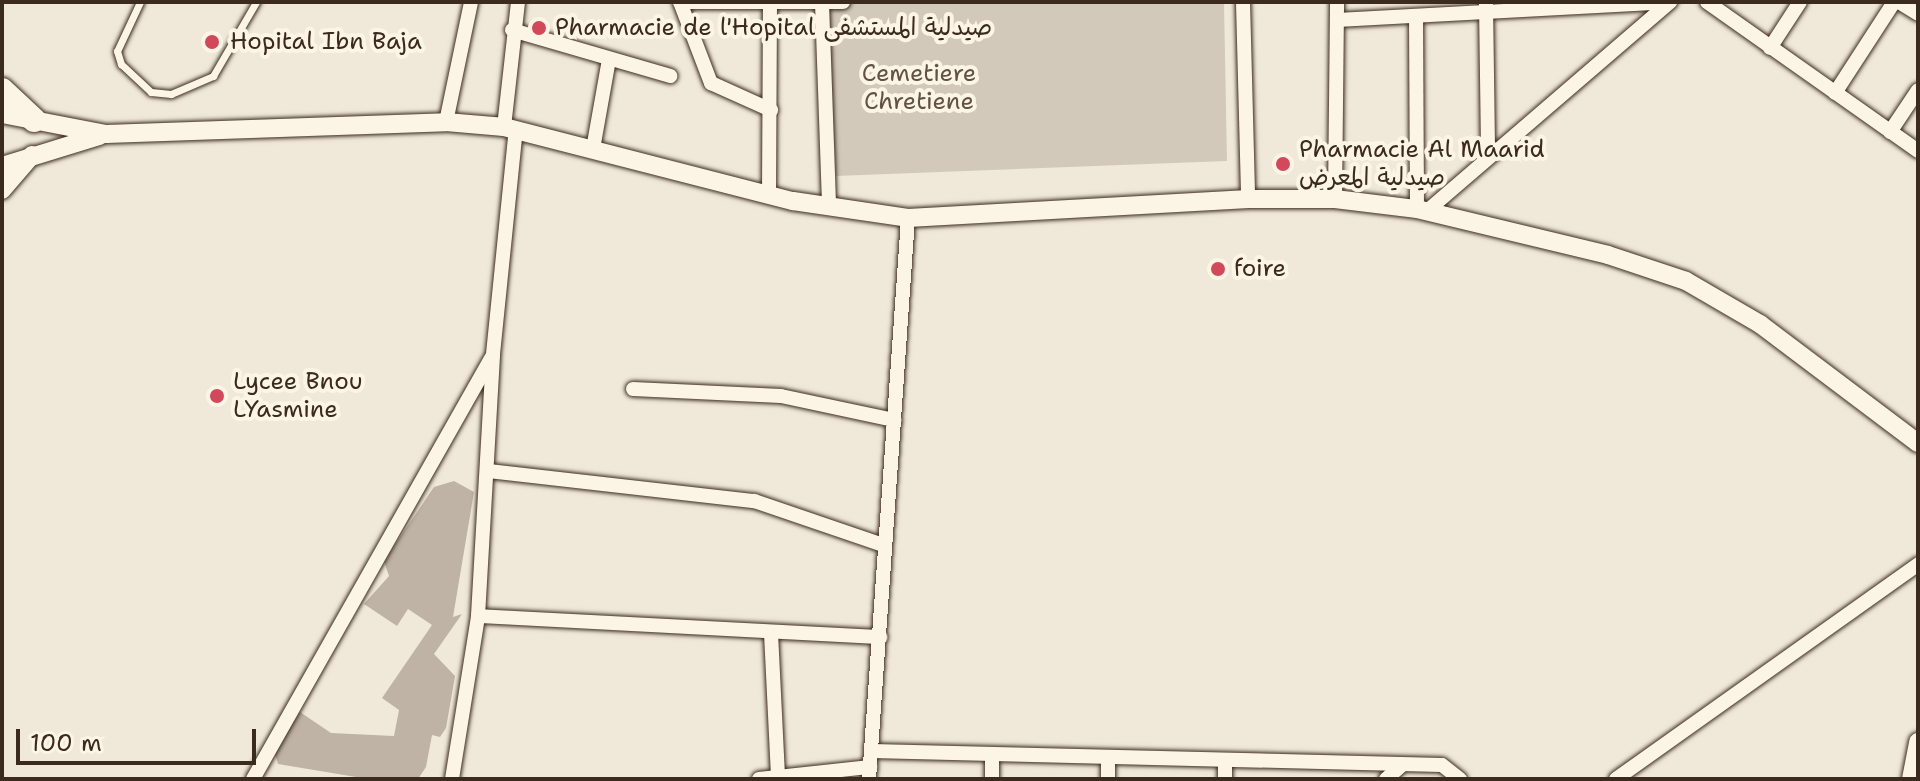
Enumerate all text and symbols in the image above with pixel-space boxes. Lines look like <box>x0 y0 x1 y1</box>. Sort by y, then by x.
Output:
place label: Pharmacie de l'Hopital صيدلية المستشفى <box>555 14 992 42</box>
marker: Pharmacie de l'Hopital صيدلية المستشفى <box>530 19 548 37</box>
place label: Hopital Ibn Baja <box>230 28 422 56</box>
marker: Hopital Ibn Baja <box>201 31 223 53</box>
park label: Cemetiere Chretiene <box>862 60 976 116</box>
place label: Pharmacie Al Maarid صيدلية المعرض <box>1299 136 1545 192</box>
marker: Pharmacie Al Maarid صيدلية المعرض <box>1274 155 1292 173</box>
place label: foire <box>1234 255 1286 283</box>
marker: foire <box>1209 260 1227 278</box>
place label: Lycee Bnou LYasmine <box>233 368 363 424</box>
marker: Lycee Bnou LYasmine <box>208 387 226 405</box>
scale bar <box>20 713 260 763</box>
text: 100 m <box>30 727 102 759</box>

